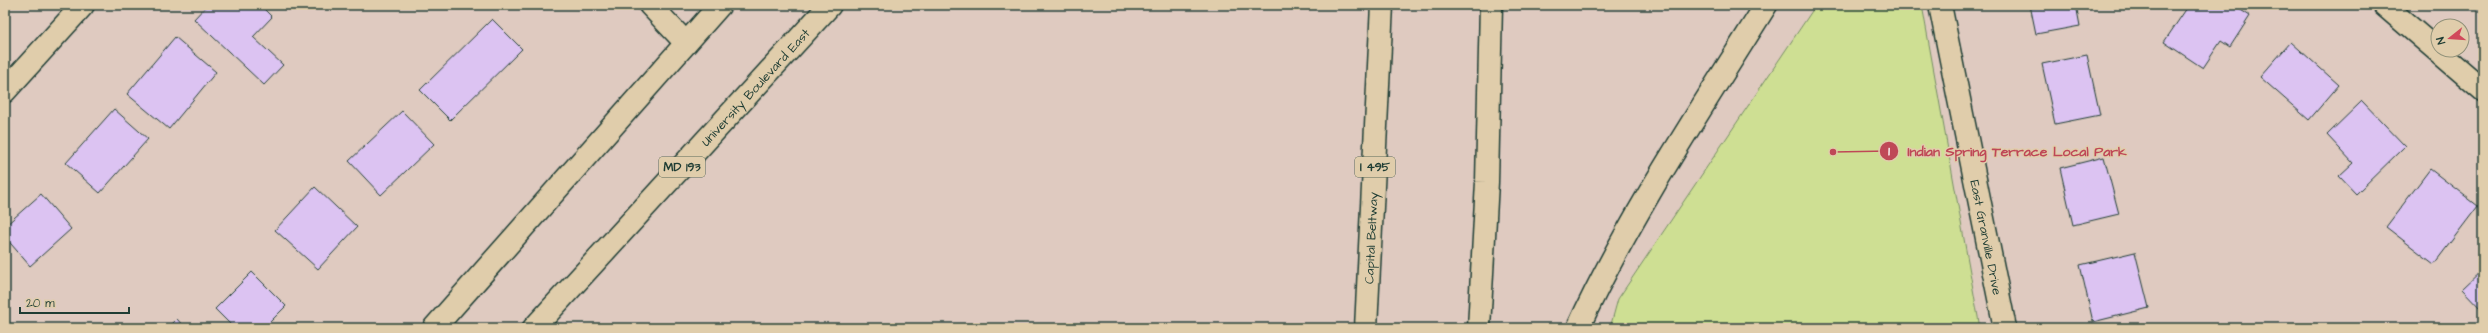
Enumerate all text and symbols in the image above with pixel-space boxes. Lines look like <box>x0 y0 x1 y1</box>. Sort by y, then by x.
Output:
north arrow <box>2430 18 2470 58</box>
street label: University Boulevard East <box>697 24 815 150</box>
text: N <box>2433 35 2449 46</box>
callout: Indian Spring Terrace Local Park <box>1879 138 2135 164</box>
text: Indian Spring Terrace Local Park <box>1907 142 2127 163</box>
text: 1 <box>1888 143 1890 160</box>
road number: MD 193 <box>659 157 705 177</box>
road number: I 495 <box>1355 157 1395 177</box>
street label: East Granville Drive <box>1965 178 2006 297</box>
street label: Capital Beltway <box>1360 192 1384 285</box>
scale bar <box>20 289 129 315</box>
text: 20 m <box>26 295 55 312</box>

